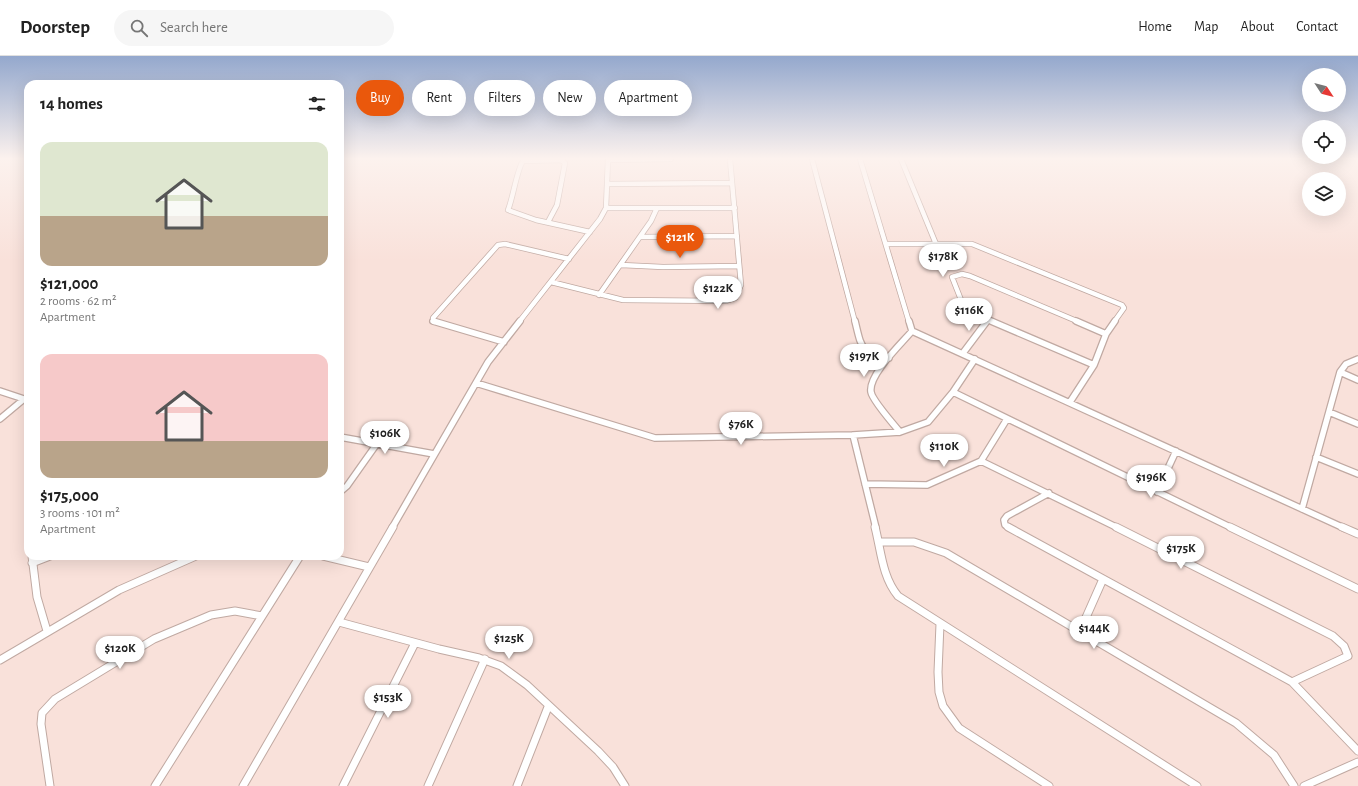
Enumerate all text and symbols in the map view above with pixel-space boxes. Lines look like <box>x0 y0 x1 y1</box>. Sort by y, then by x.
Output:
search box <box>114 10 394 46</box>
icon: search <box>128 17 150 39</box>
text: Doorstep <box>20 18 90 37</box>
text: Search here <box>160 20 228 35</box>
text: Home <box>1138 20 1172 34</box>
text: Map <box>1194 20 1218 34</box>
text: About <box>1240 20 1274 34</box>
text: Contact <box>1296 20 1338 34</box>
north arrow <box>1302 68 1346 112</box>
map controls <box>1302 68 1346 216</box>
chip: Buy <box>356 80 404 116</box>
chip: Rent <box>412 80 466 116</box>
chip: Filters <box>474 80 535 116</box>
chip: New <box>543 80 596 116</box>
chip: Apartment <box>604 80 692 116</box>
icon: filters <box>306 93 328 115</box>
text: 14 homes <box>40 95 103 112</box>
button: locate <box>1302 120 1346 164</box>
icon: home <box>148 168 220 240</box>
button: layers <box>1302 172 1346 216</box>
pin: $121K <box>652 225 708 259</box>
text: $121K <box>666 231 694 244</box>
pin: $178K <box>915 244 971 278</box>
text: $178K <box>928 250 958 263</box>
text: $121,000 <box>40 275 98 292</box>
pin: $122K <box>690 276 746 310</box>
text: $122K <box>703 282 733 295</box>
text: 2 rooms · 62 m² <box>40 295 116 308</box>
pin: $116K <box>941 298 997 332</box>
text: $116K <box>954 304 984 317</box>
text: Apartment <box>40 311 95 324</box>
pin: $197K <box>836 344 892 378</box>
text: $197K <box>849 350 879 363</box>
icon: home <box>148 380 220 452</box>
pin: $76K <box>717 412 765 446</box>
text: $76K <box>728 418 754 431</box>
pin: $106K <box>357 421 413 455</box>
text: $106K <box>369 427 401 440</box>
pin: $110K <box>916 434 972 468</box>
text: $110K <box>929 440 959 453</box>
pin: $196K <box>1123 465 1179 499</box>
text: $196K <box>1136 471 1166 484</box>
text: $175,000 <box>40 487 99 504</box>
text: 3 rooms · 101 m² <box>40 507 120 520</box>
text: Apartment <box>40 523 95 536</box>
pin: $175K <box>1153 536 1209 570</box>
text: $175K <box>1166 542 1196 555</box>
pin: $144K <box>1066 616 1122 650</box>
text: $144K <box>1078 622 1110 635</box>
pin: $125K <box>481 626 537 660</box>
text: $125K <box>494 632 524 645</box>
pin: $120K <box>92 636 148 670</box>
text: $120K <box>104 642 136 655</box>
pin: $153K <box>360 685 416 719</box>
text: $153K <box>373 691 403 704</box>

